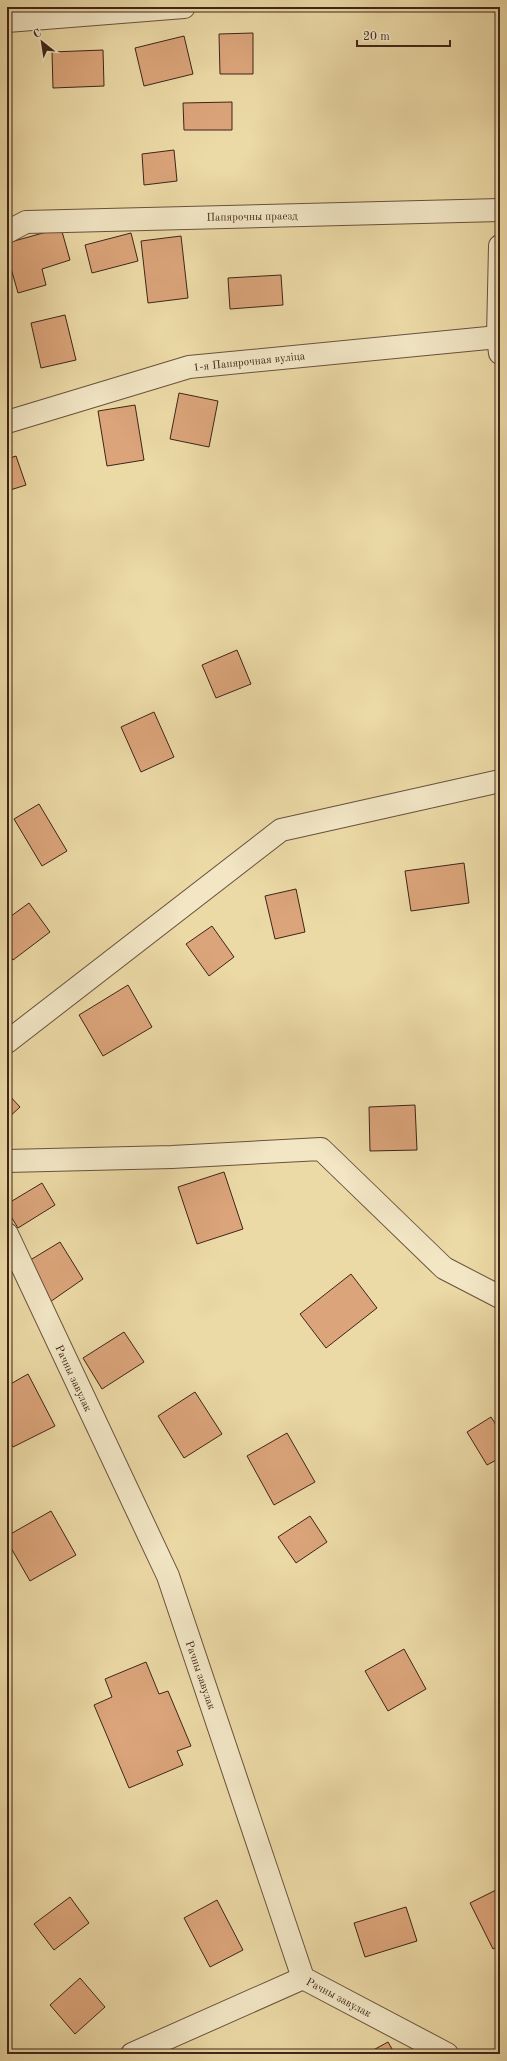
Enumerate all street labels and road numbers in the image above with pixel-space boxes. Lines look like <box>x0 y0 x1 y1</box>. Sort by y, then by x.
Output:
street label: Папярочны праезд <box>206 211 298 224</box>
street label: 1-я Папярочная вуліца <box>193 351 306 374</box>
street label: Рачны завулак <box>52 1344 93 1414</box>
street label: Рачны завулак <box>183 1640 217 1712</box>
street label: Рачны завулак <box>304 1977 373 2020</box>

